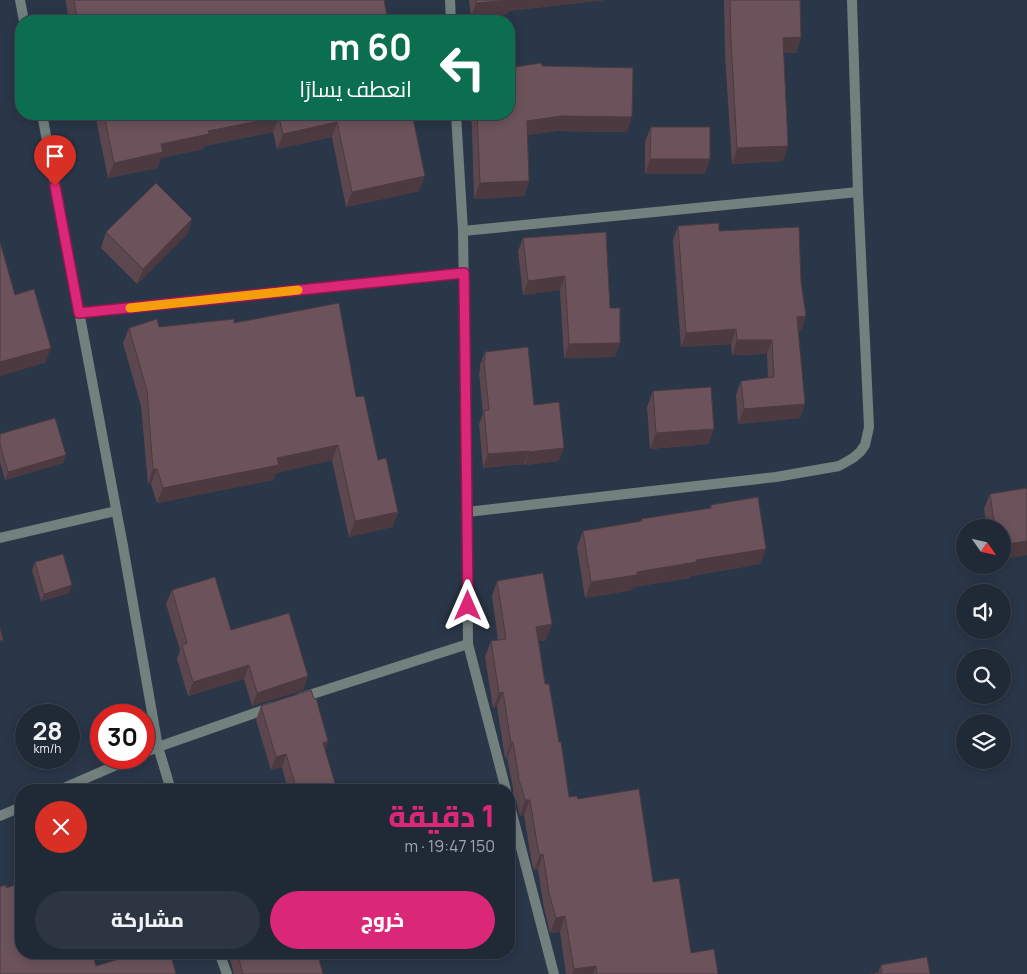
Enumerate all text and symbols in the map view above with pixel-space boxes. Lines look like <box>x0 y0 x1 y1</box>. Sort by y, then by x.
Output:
text: 60 m <box>329 23 412 71</box>
icon: left <box>430 35 495 100</box>
text: انعطف يسارًا <box>299 74 412 104</box>
pin <box>34 135 76 186</box>
icon: arrive <box>41 142 69 170</box>
north arrow <box>956 519 1011 574</box>
map controls <box>956 519 1011 769</box>
position arrow <box>441 579 493 631</box>
button: sound <box>956 584 1011 639</box>
button: search <box>956 649 1011 704</box>
speed limit sign: 30 <box>90 704 155 769</box>
text: 28 <box>32 713 63 748</box>
button: layers <box>956 714 1011 769</box>
text: km/h <box>34 740 61 757</box>
text: 1 دقيقة <box>388 795 495 836</box>
button: close <box>35 801 87 853</box>
text: 150 m · 19:47 <box>405 835 495 857</box>
button: مشاركة <box>35 891 260 949</box>
button: خروج <box>270 891 495 949</box>

